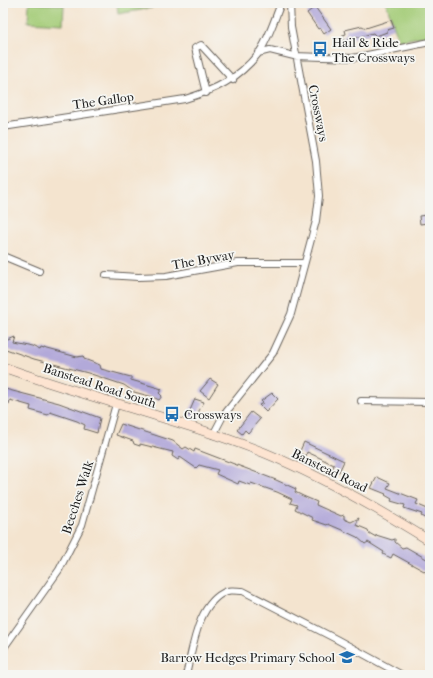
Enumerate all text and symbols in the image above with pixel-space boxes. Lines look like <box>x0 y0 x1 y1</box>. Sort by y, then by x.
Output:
place label: Hail & Ride The Crossways <box>332 35 415 65</box>
bus stop icon: Hail & Ride The Crossways <box>311 40 329 58</box>
street label: Crossways <box>306 84 331 143</box>
street label: The Gallop <box>72 89 135 112</box>
street label: The Byway <box>171 246 237 272</box>
street label: Banstead Road South <box>41 360 159 411</box>
bus stop icon: Crossways <box>163 405 181 423</box>
place label: Crossways <box>184 407 242 422</box>
street label: Banstead Road <box>289 446 371 496</box>
street label: Beeches Walk <box>59 458 97 536</box>
school or university icon: Barrow Hedges Primary School <box>338 648 356 666</box>
place label: Barrow Hedges Primary School <box>161 650 335 665</box>

